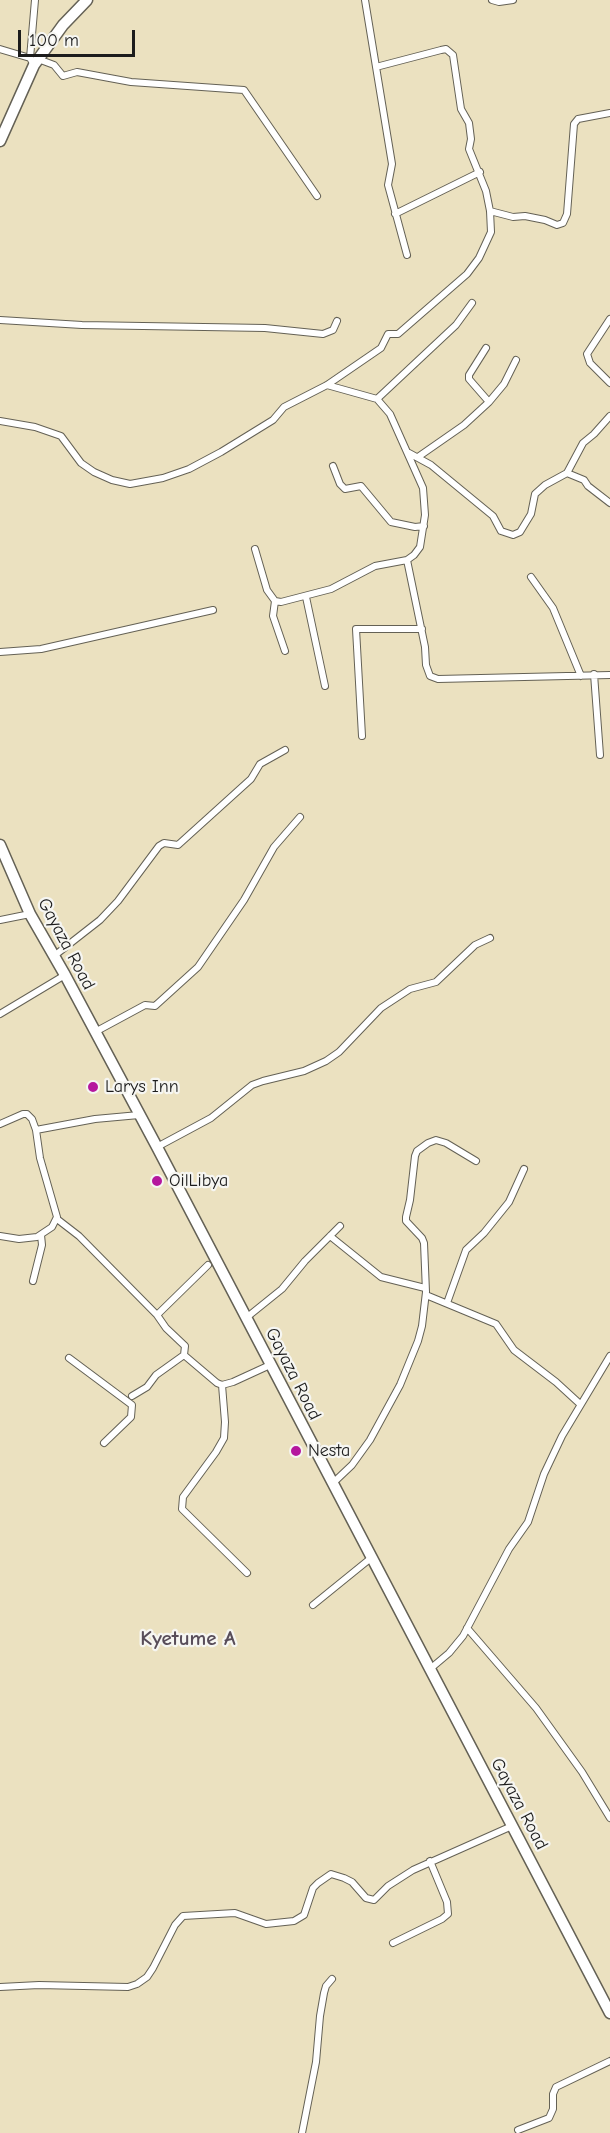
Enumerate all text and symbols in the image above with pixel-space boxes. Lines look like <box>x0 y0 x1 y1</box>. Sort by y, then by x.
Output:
scale bar <box>21 18 138 56</box>
text: 100 m <box>29 30 79 51</box>
street label: Gayaza Road <box>33 894 99 994</box>
place label: Larys Inn <box>105 1076 179 1098</box>
marker: Larys Inn <box>86 1080 100 1094</box>
place label: OilLibya <box>169 1170 228 1192</box>
marker: OilLibya <box>150 1174 164 1188</box>
street label: Gayaza Road <box>260 1324 326 1424</box>
place label: Nesta <box>308 1440 350 1462</box>
marker: Nesta <box>289 1444 303 1458</box>
district label: Kyetume A <box>140 1626 236 1652</box>
street label: Gayaza Road <box>486 1754 552 1854</box>

